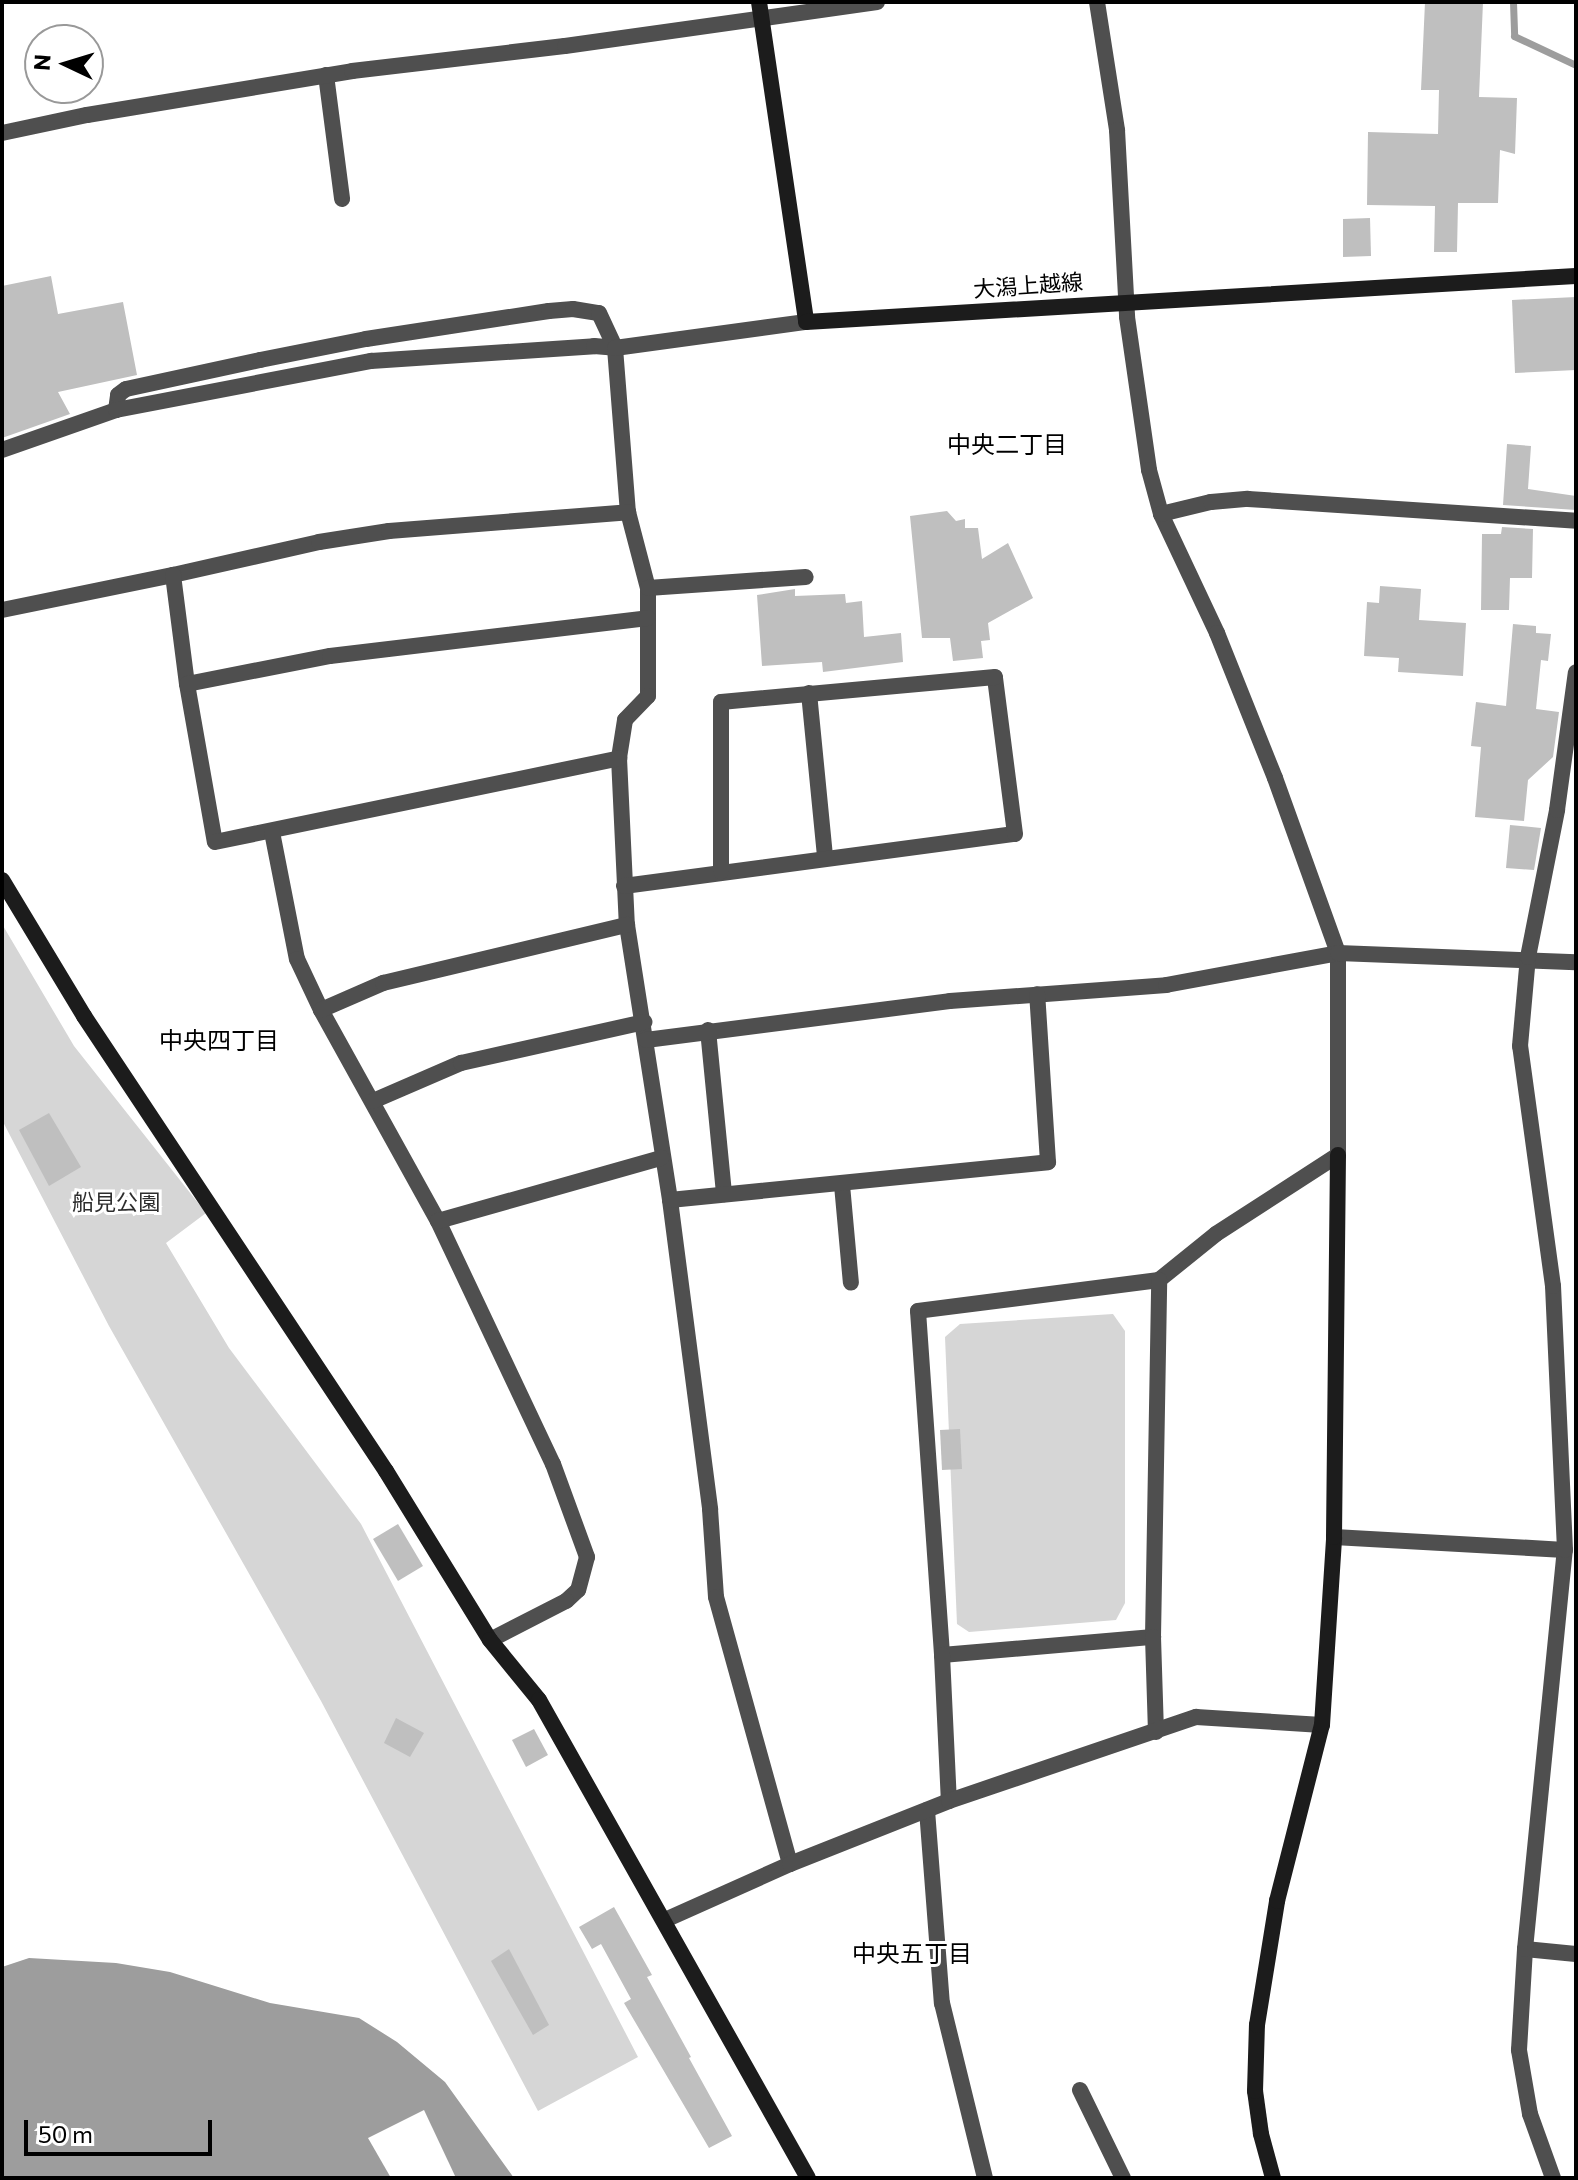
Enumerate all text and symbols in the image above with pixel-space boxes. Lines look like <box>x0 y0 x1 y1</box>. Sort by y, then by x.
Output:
north arrow <box>24 24 104 104</box>
text: N <box>28 53 56 72</box>
street label: 大潟上越線 <box>972 268 1084 302</box>
district label: 中央二丁目 <box>947 430 1067 458</box>
district label: 中央四丁目 <box>159 1026 279 1054</box>
park label: 船見公園 <box>72 1189 160 1215</box>
district label: 中央五丁目 <box>852 1939 972 1967</box>
scale bar <box>28 2104 216 2154</box>
text: 50 m <box>38 2119 93 2148</box>

